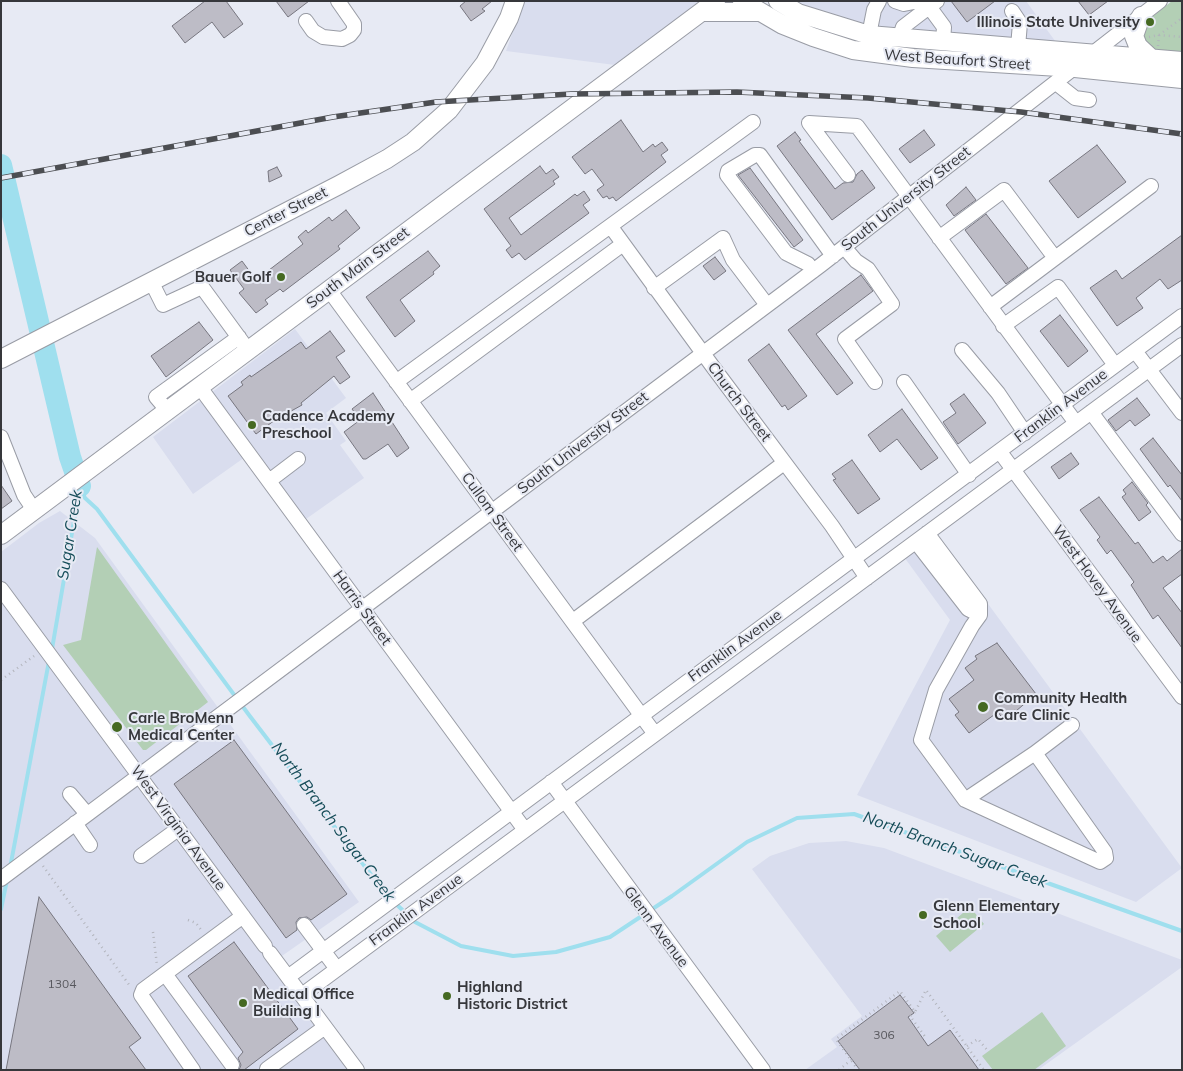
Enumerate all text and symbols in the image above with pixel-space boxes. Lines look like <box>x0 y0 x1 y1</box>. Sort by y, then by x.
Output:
place label: Illinois State University <box>977 13 1140 31</box>
marker: Illinois State University <box>1144 16 1156 28</box>
street label: West Beaufort Street <box>883 46 1031 74</box>
street label: South University Street <box>838 143 974 255</box>
street label: Center Street <box>241 183 331 241</box>
street label: South Main Street <box>303 223 413 313</box>
place label: Bauer Golf <box>195 268 271 286</box>
marker: Bauer Golf <box>275 271 287 283</box>
street label: Church Street <box>703 359 775 445</box>
street label: Franklin Avenue <box>1011 365 1111 447</box>
street label: South University Street <box>514 388 652 498</box>
place label: Cadence Academy Preschool <box>262 407 395 442</box>
marker: Cadence Academy Preschool <box>246 419 258 431</box>
street label: Cullom Street <box>457 469 527 555</box>
water label: Sugar Creek <box>53 489 87 581</box>
street label: West Hovey Avenue <box>1048 522 1146 646</box>
street label: Harris Street <box>329 567 395 649</box>
street label: Franklin Avenue <box>685 606 785 686</box>
place label: Community Health Care Clinic <box>994 689 1127 724</box>
marker: Community Health Care Clinic <box>976 700 990 714</box>
place label: Carle BroMenn Medical Center <box>128 709 234 744</box>
marker: Carle BroMenn Medical Center <box>110 720 124 734</box>
water label: North Branch Sugar Creek <box>267 739 399 905</box>
street label: West Virginia Avenue <box>127 762 229 894</box>
water label: North Branch Sugar Creek <box>860 808 1050 892</box>
street label: Franklin Avenue <box>366 870 466 950</box>
street label: Glenn Avenue <box>620 883 692 971</box>
place label: Glenn Elementary School <box>933 897 1060 932</box>
marker: Glenn Elementary School <box>917 909 929 921</box>
house number: 1304 <box>48 977 76 991</box>
place label: Highland Historic District <box>457 978 567 1013</box>
place label: Medical Office Building I <box>253 985 354 1020</box>
marker: Highland Historic District <box>441 990 453 1002</box>
marker: Medical Office Building I <box>237 997 249 1009</box>
house number: 306 <box>873 1028 895 1042</box>

